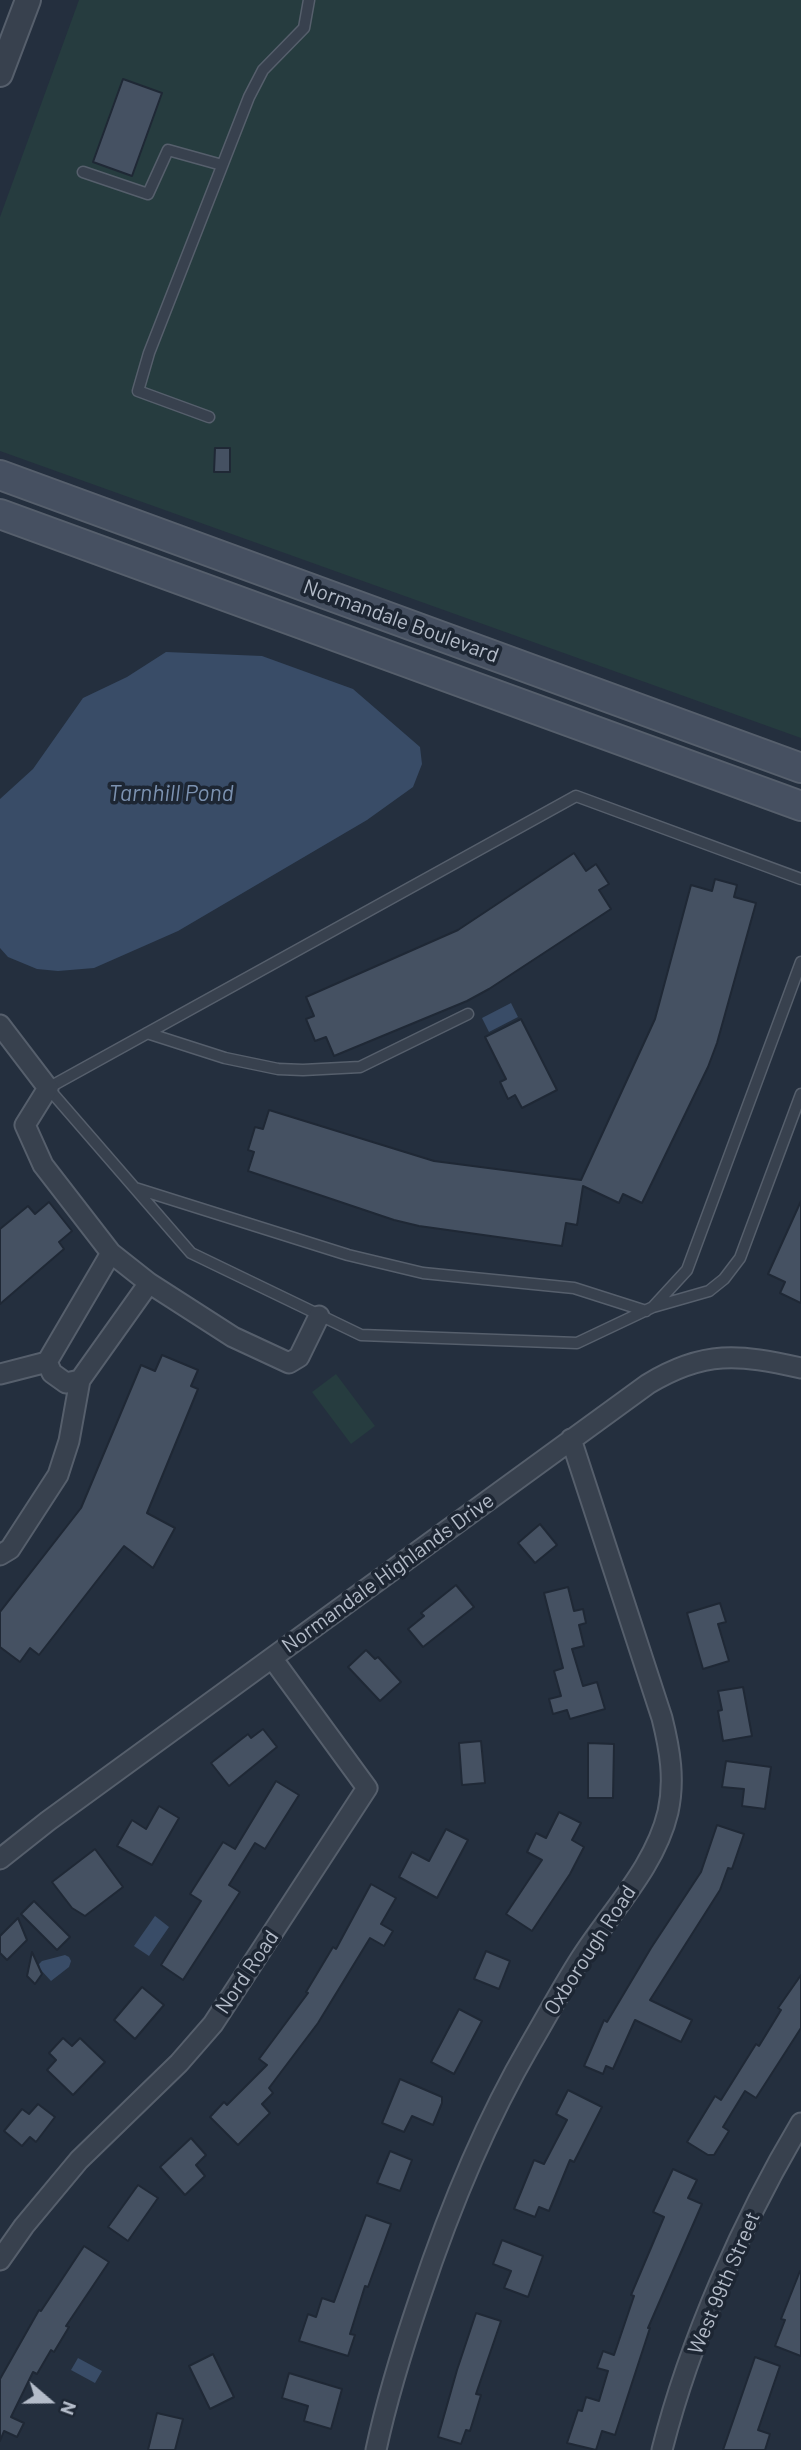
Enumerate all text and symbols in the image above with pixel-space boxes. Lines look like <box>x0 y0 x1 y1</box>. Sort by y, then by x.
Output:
street label: Normandale Boulevard <box>300 574 502 668</box>
water label: Tarnhill Pond <box>108 779 234 807</box>
street label: Normandale Highlands Drive <box>277 1488 499 1658</box>
street label: Oxborough Road <box>539 1881 641 2019</box>
street label: Nord Road <box>210 1925 284 2019</box>
street label: West 99th Street <box>683 2208 765 2358</box>
north arrow <box>14 2366 84 2436</box>
text: N <box>56 2398 82 2418</box>

